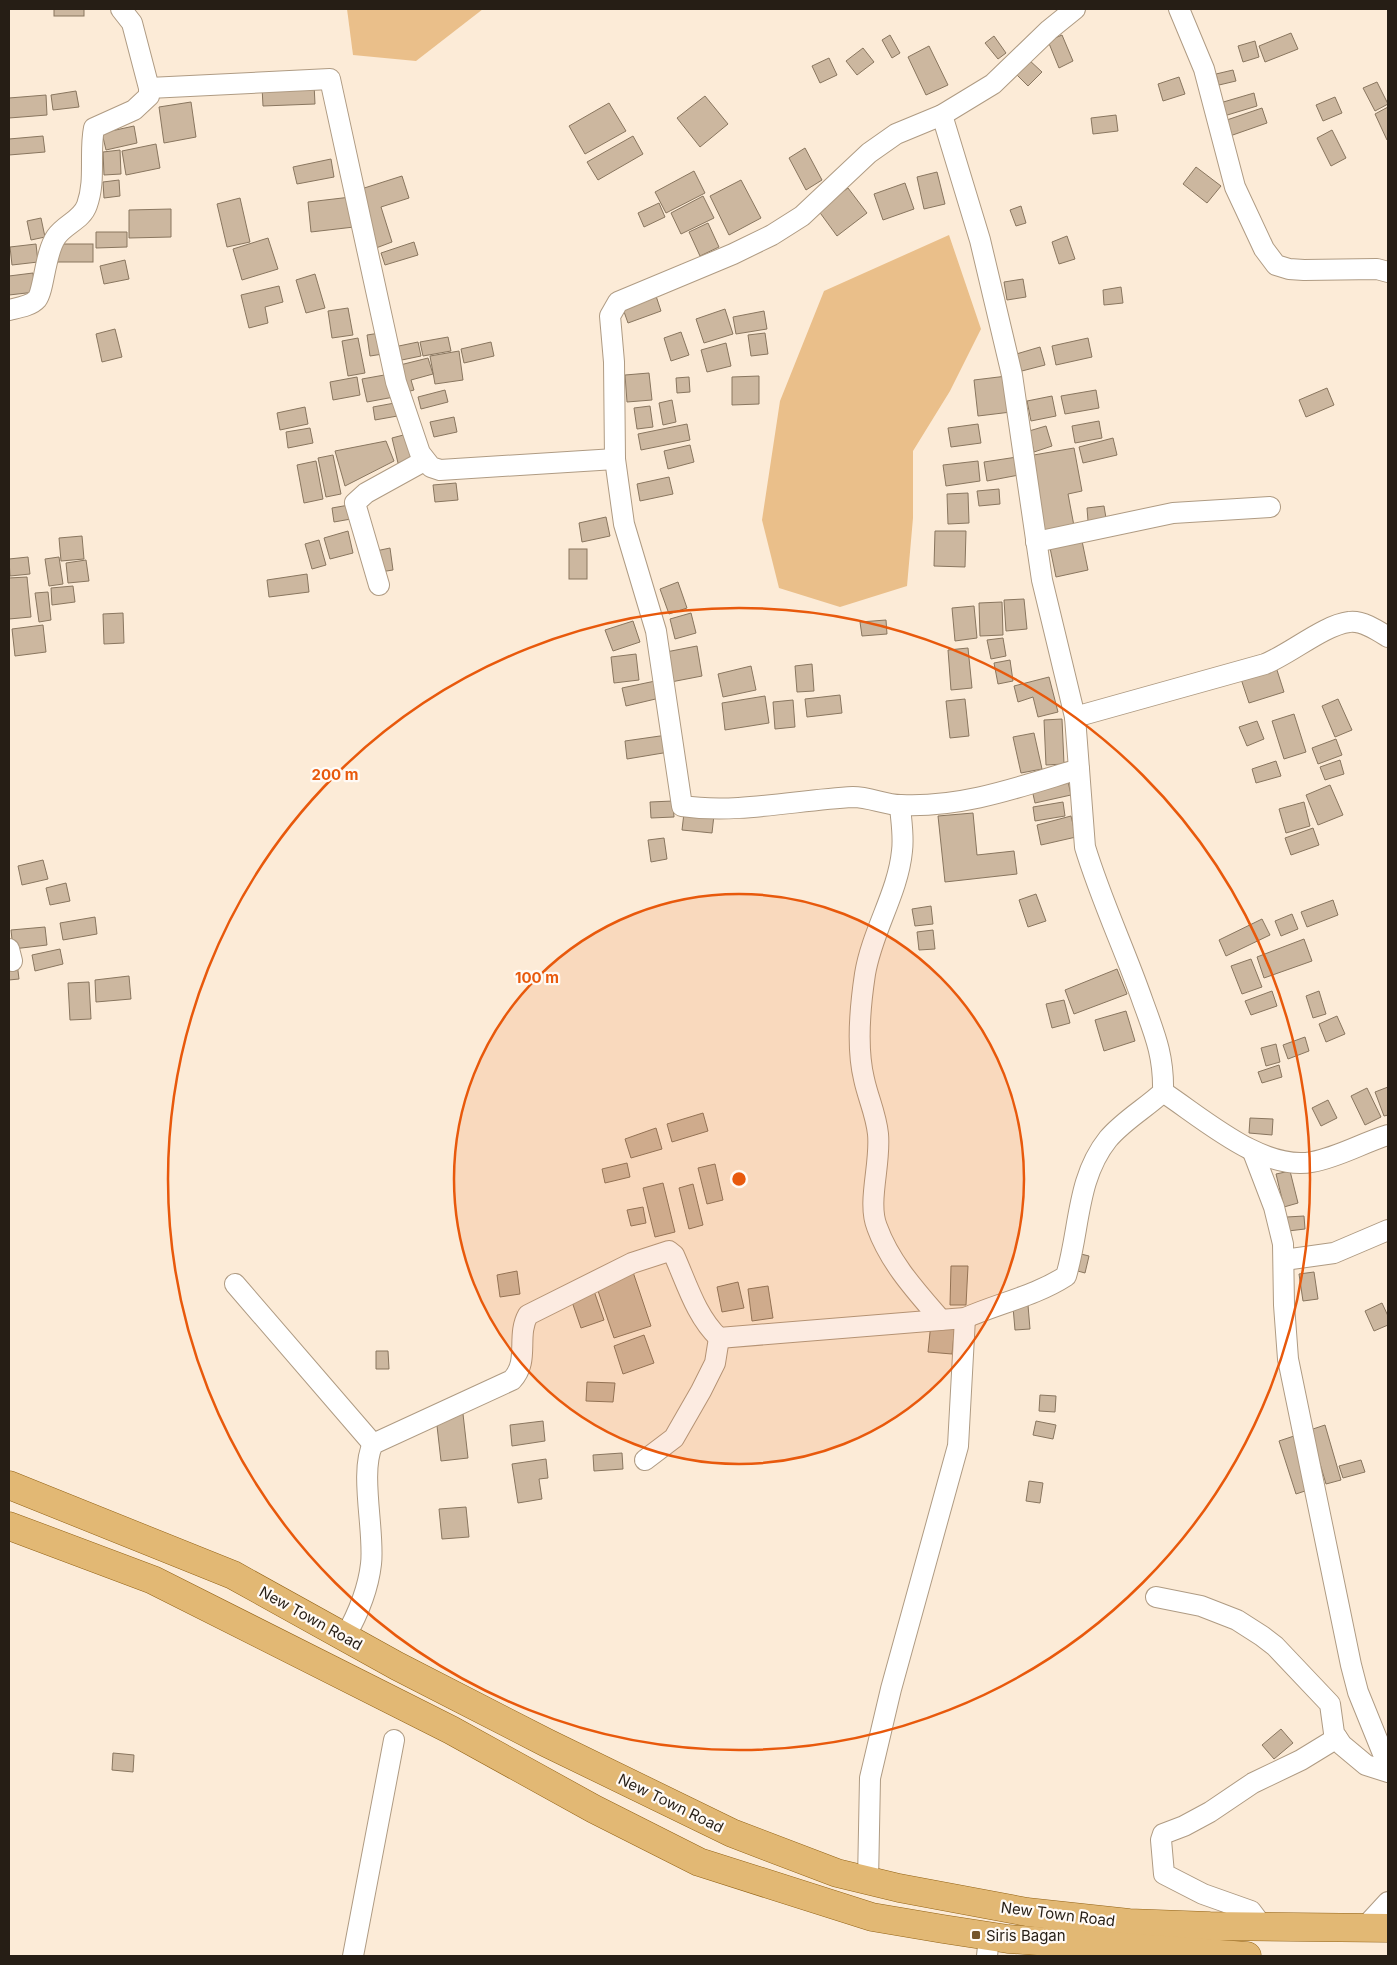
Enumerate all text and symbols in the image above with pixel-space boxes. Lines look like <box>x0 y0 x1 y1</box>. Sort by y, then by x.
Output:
text: 200 m <box>312 765 358 784</box>
text: 100 m <box>515 968 559 987</box>
centre of rings <box>730 1170 748 1188</box>
street label: New Town Road <box>256 1582 366 1654</box>
street label: New Town Road <box>615 1769 727 1837</box>
street label: New Town Road <box>1000 1898 1116 1930</box>
place label: Siris Bagan <box>986 1926 1066 1945</box>
marker: Siris Bagan <box>970 1929 982 1941</box>

